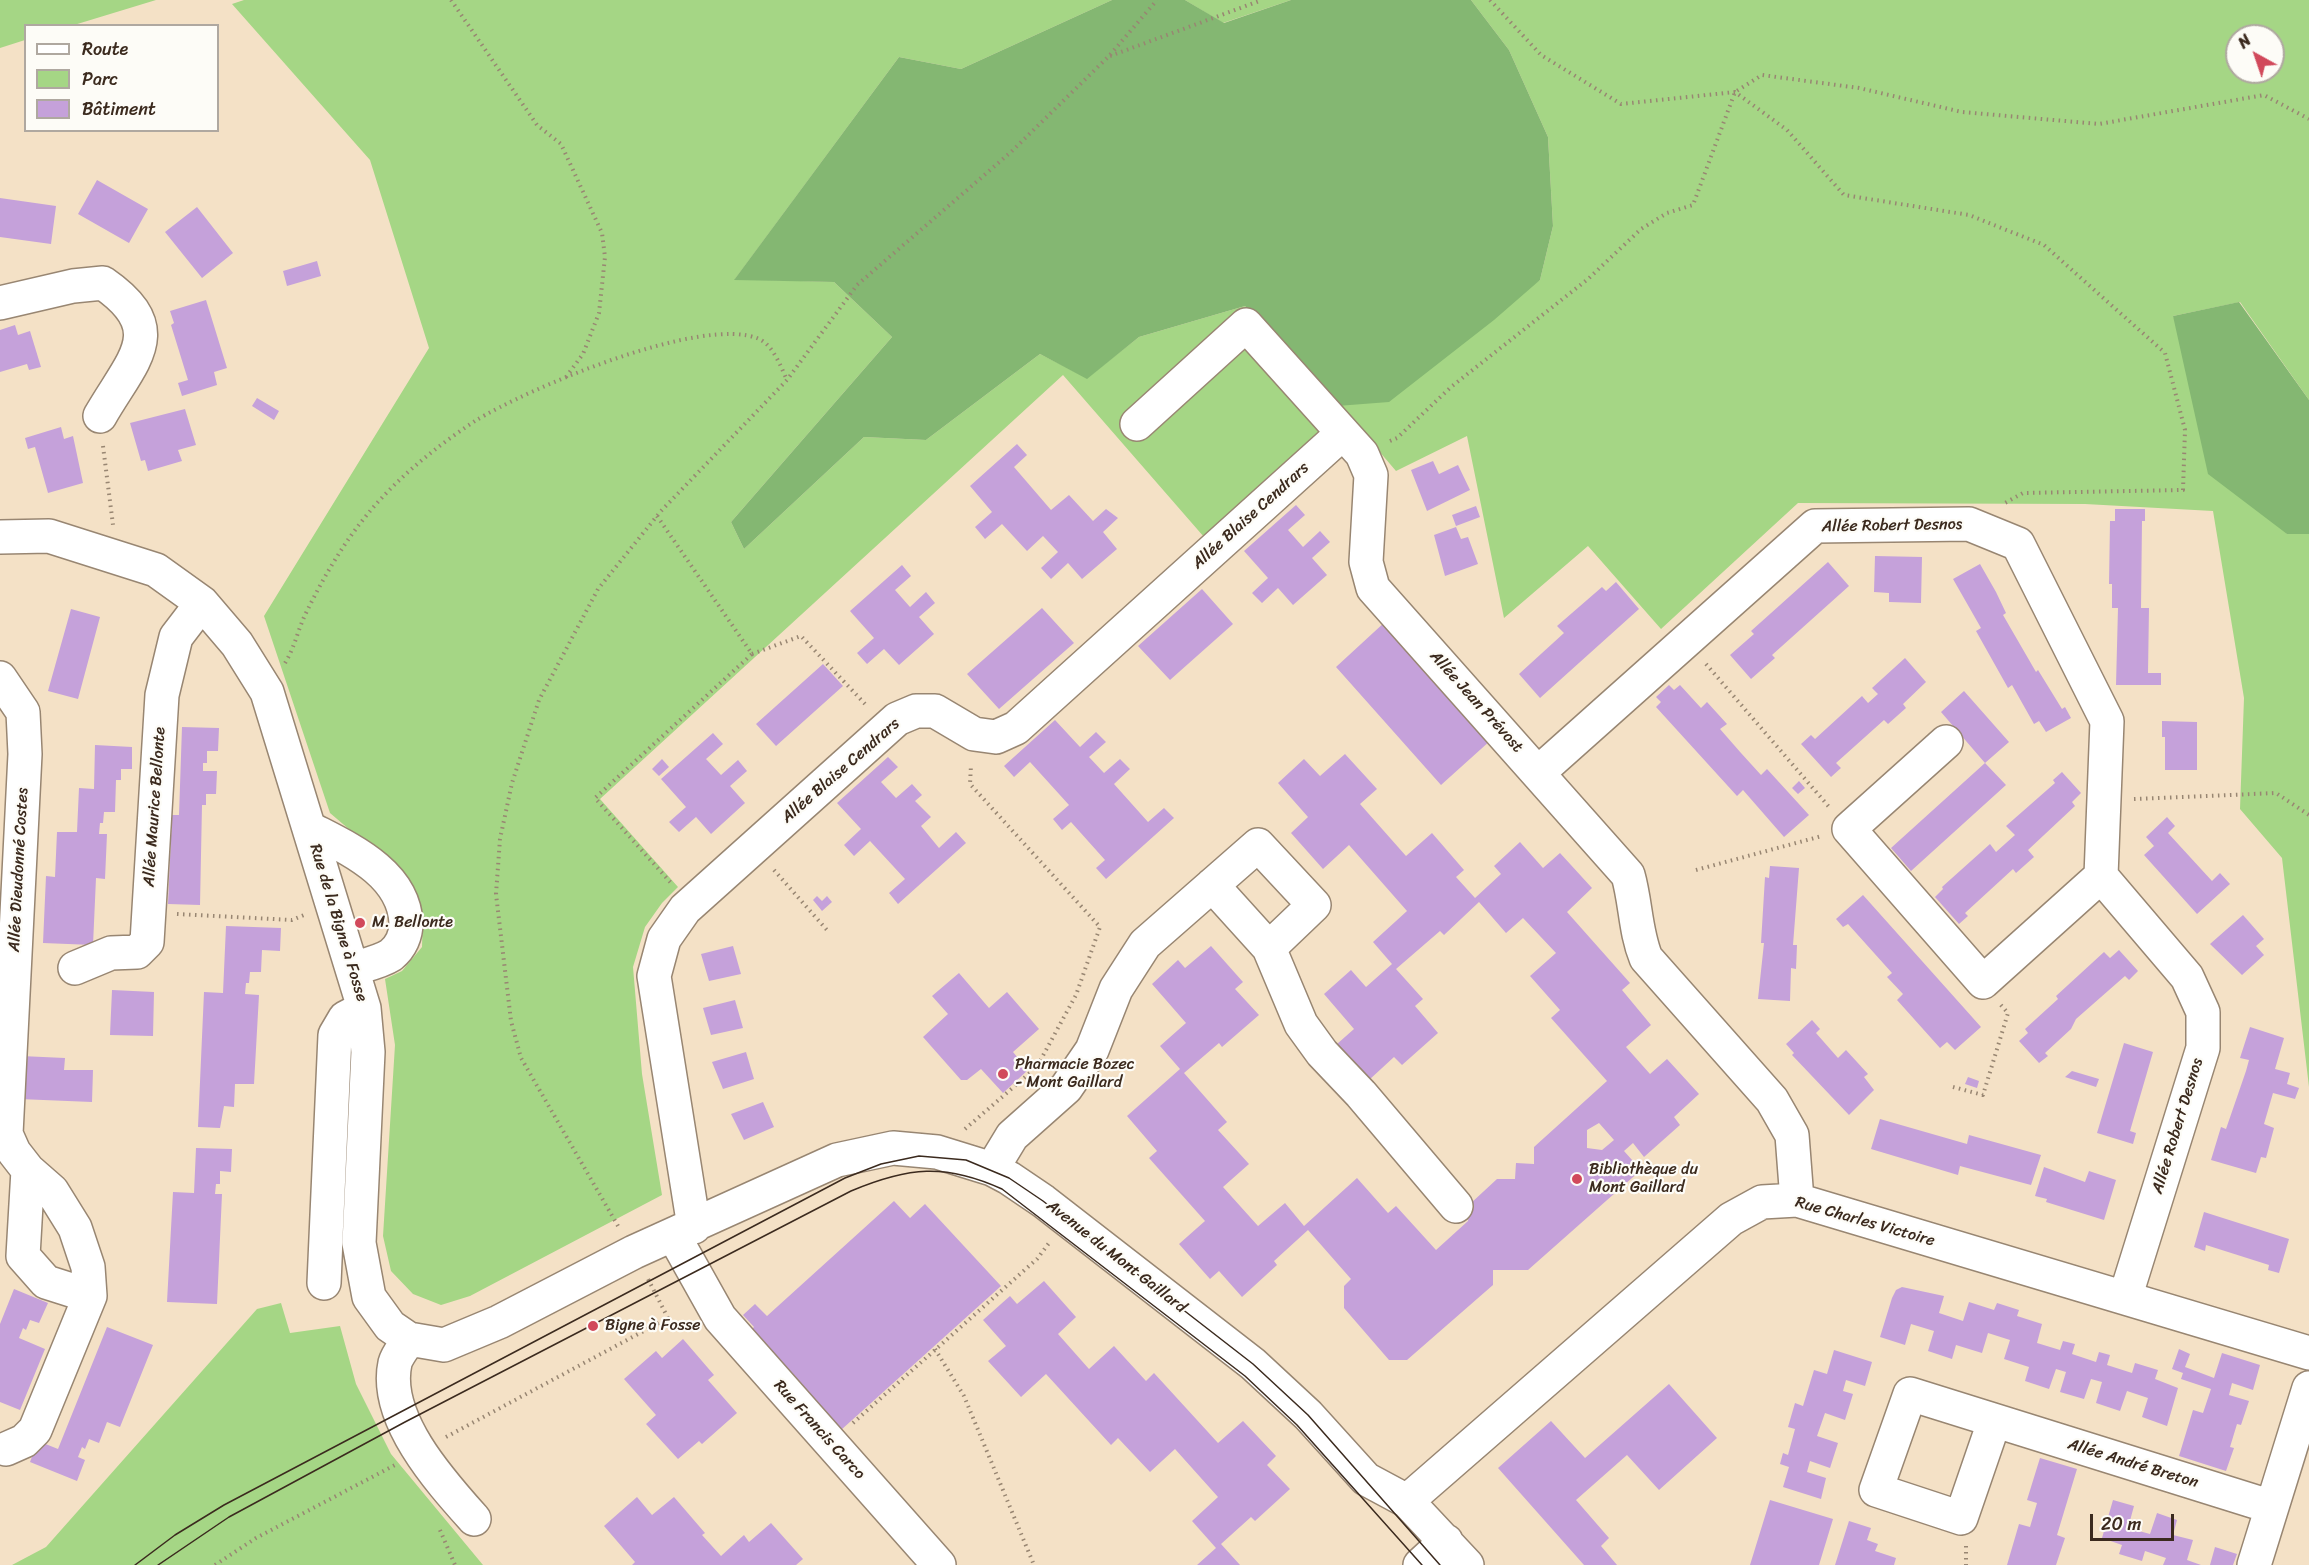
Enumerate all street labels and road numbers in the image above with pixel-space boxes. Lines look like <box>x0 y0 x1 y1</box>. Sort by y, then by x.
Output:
street label: Allée Blaise Cendrars <box>1189 459 1313 573</box>
street label: Allée Robert Desnos <box>1821 515 1963 537</box>
street label: Allée Jean Prévost <box>1425 647 1527 757</box>
street label: Allée Blaise Cendrars <box>778 714 904 828</box>
street label: Allée Maurice Bellonte <box>140 726 170 888</box>
street label: Allée Dieudonné Costes <box>5 787 33 953</box>
street label: Rue de la Bigne à Fosse <box>305 842 371 1004</box>
street label: Allée Robert Desnos <box>2148 1056 2208 1196</box>
street label: Rue Charles Victoire <box>1793 1193 1937 1251</box>
street label: Avenue du Mont Gaillard <box>1042 1197 1190 1317</box>
street label: Rue Francis Carco <box>769 1376 869 1484</box>
street label: Allée André Breton <box>2065 1435 2201 1493</box>

